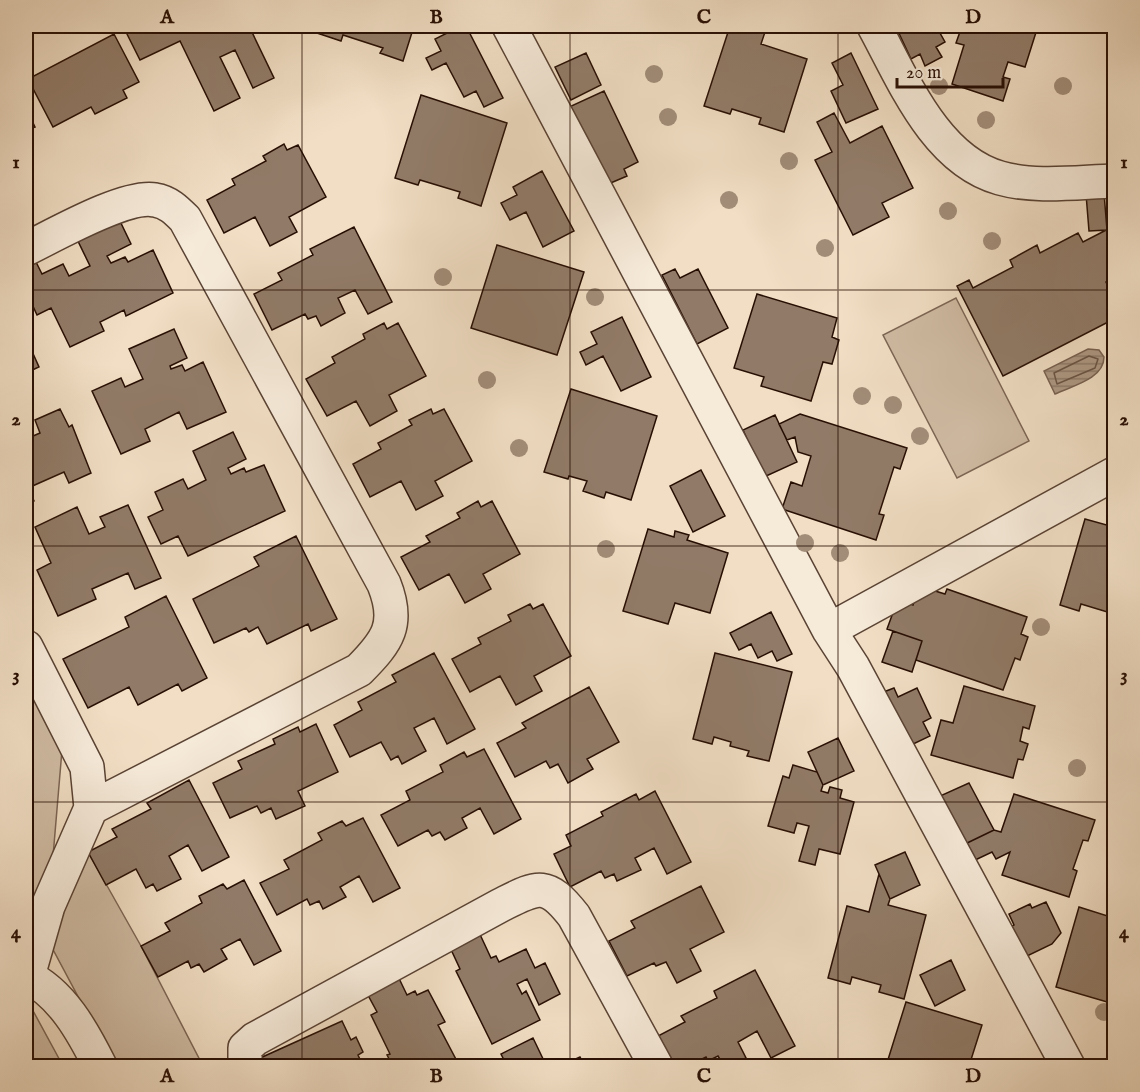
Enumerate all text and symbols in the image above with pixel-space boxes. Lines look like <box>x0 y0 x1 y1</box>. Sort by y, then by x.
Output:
text: A <box>159 5 175 30</box>
text: B <box>429 5 443 30</box>
text: C <box>697 5 711 30</box>
text: D <box>965 5 981 30</box>
scale bar <box>897 51 1004 89</box>
text: 20 m <box>906 62 941 85</box>
text: 1 <box>12 150 20 175</box>
text: 1 <box>1120 150 1128 175</box>
text: 2 <box>11 407 21 432</box>
text: 2 <box>1119 407 1129 432</box>
text: 3 <box>12 663 20 688</box>
text: 3 <box>1120 663 1128 688</box>
text: 4 <box>11 920 22 945</box>
text: 4 <box>1119 920 1130 945</box>
text: A <box>159 1064 175 1089</box>
text: B <box>429 1064 443 1089</box>
text: C <box>697 1064 711 1089</box>
text: D <box>965 1064 981 1089</box>

